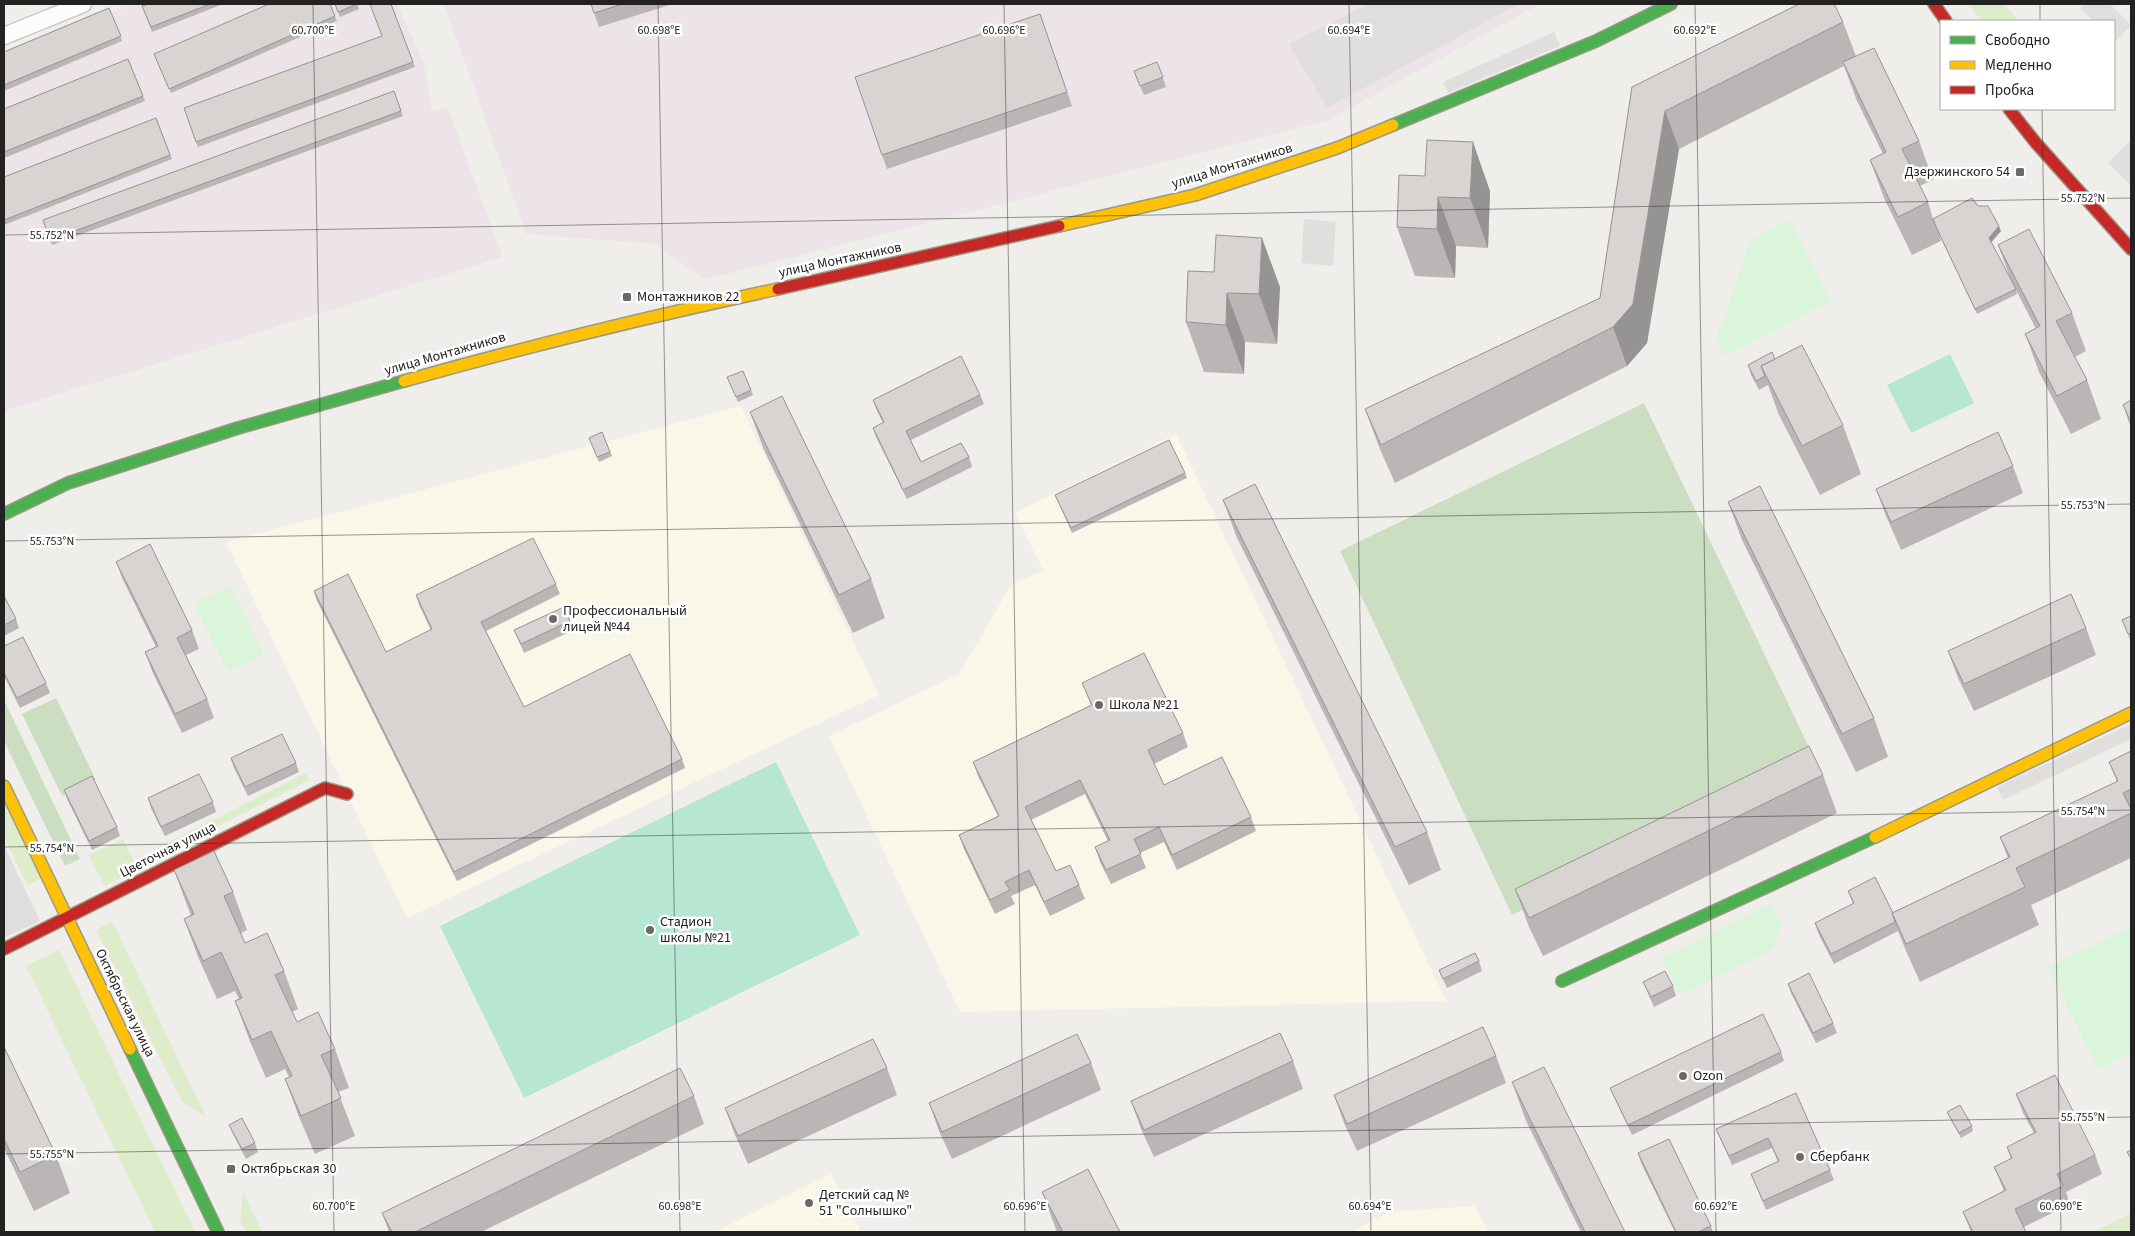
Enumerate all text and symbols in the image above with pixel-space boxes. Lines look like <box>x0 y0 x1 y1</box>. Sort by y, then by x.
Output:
legend <box>1940 20 2115 110</box>
text: 60.700°E <box>291 22 335 39</box>
text: 60.698°E <box>637 22 681 39</box>
text: 60.696°E <box>982 22 1026 39</box>
text: 60.694°E <box>1327 22 1371 39</box>
text: 60.692°E <box>1673 22 1717 39</box>
text: Свободно <box>1985 30 2050 51</box>
text: Медленно <box>1985 55 2052 76</box>
text: Пробка <box>1985 80 2034 101</box>
street label: улица Монтажников <box>1169 138 1295 194</box>
place label: Дзержинского 54 <box>1904 162 2010 182</box>
marker: Дзержинского 54 <box>2014 166 2026 178</box>
text: 55.752°N <box>2061 190 2105 207</box>
text: 55.752°N <box>30 227 74 244</box>
street label: улица Монтажников <box>777 237 903 283</box>
place label: Монтажников 22 <box>637 287 739 307</box>
marker: Монтажников 22 <box>621 291 633 303</box>
street label: улица Монтажников <box>382 327 508 381</box>
text: 55.753°N <box>2061 497 2105 514</box>
text: 55.753°N <box>30 533 74 550</box>
place label: Профессиональный лицей №44 <box>563 601 687 637</box>
marker: Профессиональный лицей №44 <box>547 613 559 625</box>
place label: Школа №21 <box>1109 695 1179 715</box>
marker: Школа №21 <box>1093 699 1105 711</box>
text: 55.754°N <box>2061 803 2105 820</box>
street label: Цветочная улица <box>116 817 220 883</box>
text: 55.754°N <box>30 840 74 857</box>
place label: Стадион школы №21 <box>660 912 731 948</box>
marker: Стадион школы №21 <box>644 924 656 936</box>
street label: Октябрьская улица <box>90 945 160 1061</box>
place label: Ozon <box>1693 1066 1723 1086</box>
marker: Ozon <box>1677 1070 1689 1082</box>
text: 55.755°N <box>2061 1109 2105 1126</box>
text: 55.755°N <box>30 1146 74 1163</box>
place label: Сбербанк <box>1810 1147 1869 1167</box>
marker: Сбербанк <box>1794 1151 1806 1163</box>
place label: Октябрьская 30 <box>241 1159 337 1179</box>
marker: Октябрьская 30 <box>225 1163 237 1175</box>
place label: Детский сад № 51 "Солнышко" <box>819 1185 912 1221</box>
marker: Детский сад № 51 "Солнышко" <box>803 1197 815 1209</box>
text: 60.700°E <box>312 1198 356 1215</box>
text: 60.698°E <box>658 1198 702 1215</box>
text: 60.696°E <box>1003 1198 1047 1215</box>
text: 60.694°E <box>1348 1198 1392 1215</box>
text: 60.692°E <box>1694 1198 1738 1215</box>
text: 60.690°E <box>2039 1198 2083 1215</box>

